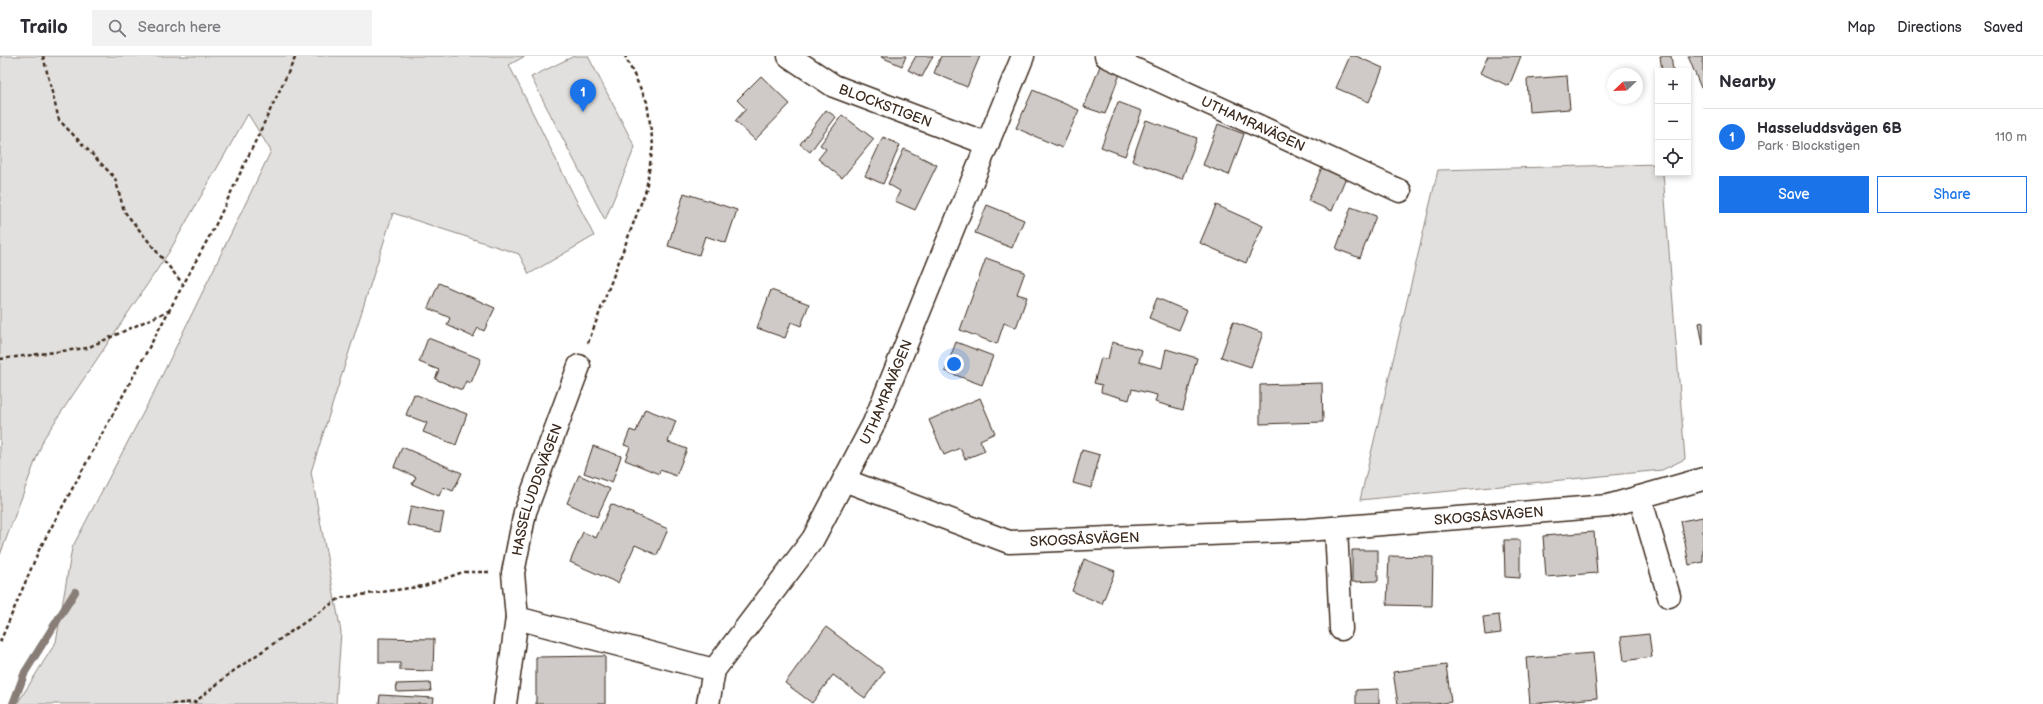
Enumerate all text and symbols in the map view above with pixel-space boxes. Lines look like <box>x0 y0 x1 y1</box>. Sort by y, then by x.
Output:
search box <box>92 10 372 46</box>
text: Trailo <box>20 16 68 39</box>
icon: search <box>106 17 128 39</box>
text: Search here <box>138 18 221 37</box>
text: Map <box>1847 19 1875 36</box>
text: Directions <box>1897 19 1962 36</box>
text: Saved <box>1984 19 2023 36</box>
north arrow <box>1607 68 1643 104</box>
map controls <box>1655 68 1691 176</box>
button: + <box>1655 68 1691 104</box>
text: Nearby <box>1719 72 1776 92</box>
pin: 1 <box>570 79 596 112</box>
street label: BLOCKSTIGEN <box>837 80 934 131</box>
street label: UTHAMRAVÄGEN <box>1198 92 1308 155</box>
button: − <box>1655 104 1691 140</box>
text: Hasseluddsvägen 6B <box>1757 119 1902 138</box>
text: 1 <box>1729 129 1735 145</box>
text: 110 m <box>1995 129 2027 145</box>
text: Park · Blockstigen <box>1757 138 1860 154</box>
button: locate <box>1655 140 1691 176</box>
button: Save <box>1719 176 1869 213</box>
button: Share <box>1877 176 2027 213</box>
street label: UTHAMRAVÄGEN <box>856 337 916 447</box>
your location <box>944 354 964 374</box>
street label: HASSELUDDSVÄGEN <box>508 421 565 557</box>
street label: SKOGSÅSVÄGEN <box>1434 503 1544 528</box>
street label: SKOGSÅSVÄGEN <box>1029 528 1140 550</box>

